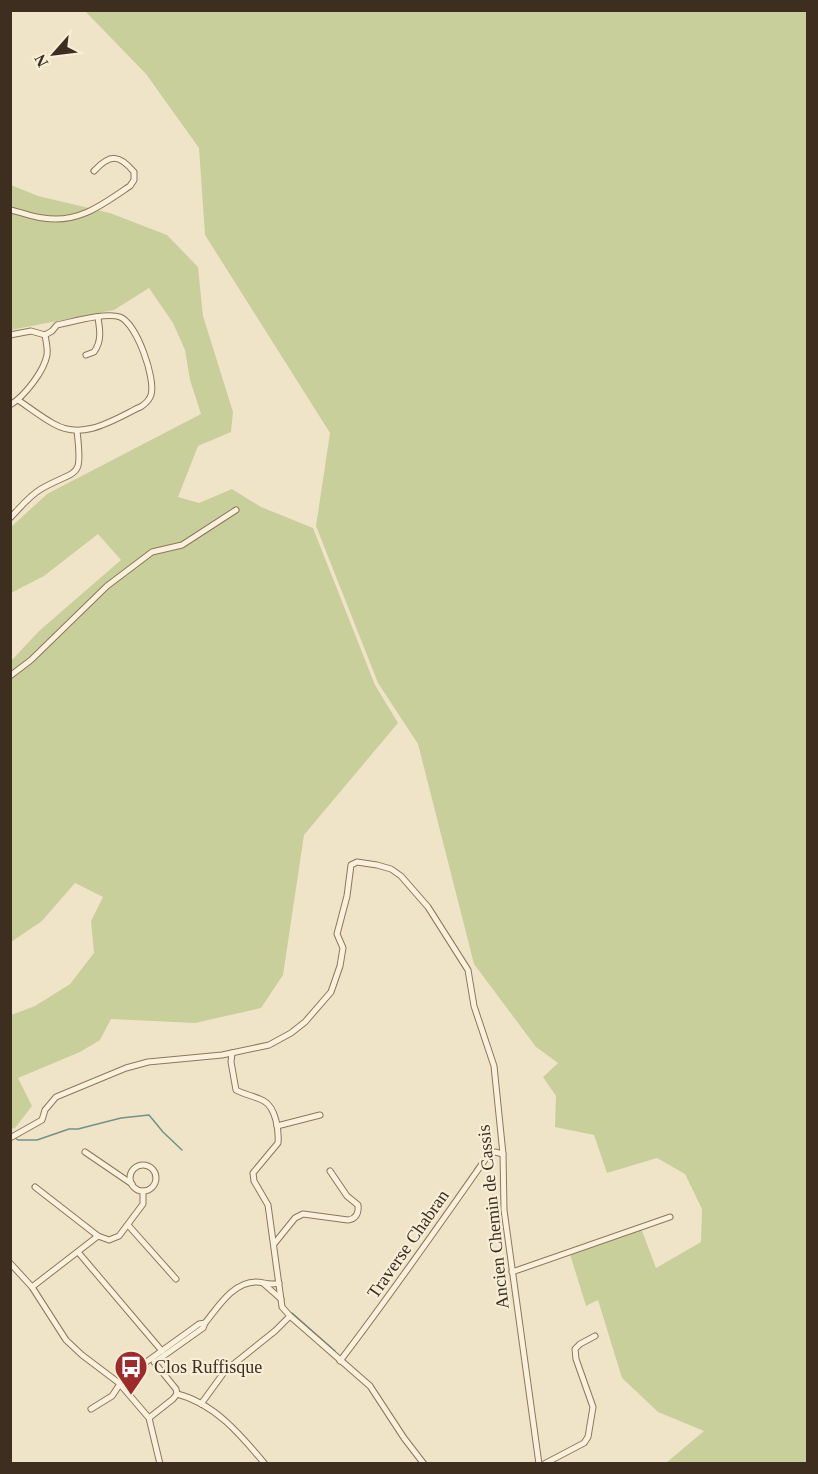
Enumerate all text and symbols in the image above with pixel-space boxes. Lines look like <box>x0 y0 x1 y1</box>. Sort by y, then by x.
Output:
north arrow <box>24 24 84 84</box>
text: N <box>31 51 51 70</box>
street label: Ancien Chemin de Cassis <box>473 1124 513 1310</box>
street label: Traverse Chabran <box>363 1186 453 1302</box>
bus stop icon: Clos Ruffisque <box>113 1349 149 1396</box>
place label: Clos Ruffisque <box>154 1357 262 1377</box>

